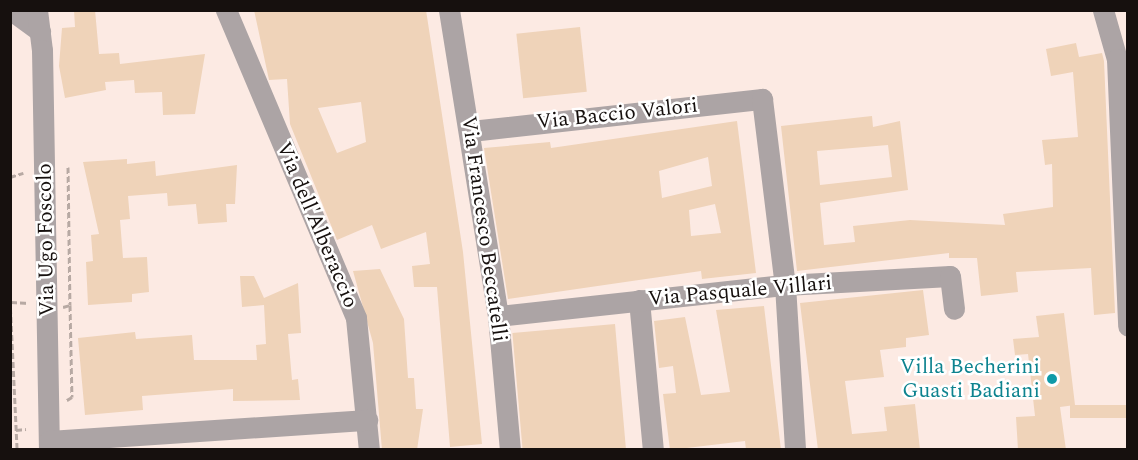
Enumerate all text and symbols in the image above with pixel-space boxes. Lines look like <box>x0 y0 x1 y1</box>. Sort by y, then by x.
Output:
street label: Via Baccio Valori <box>535 93 699 135</box>
street label: Via Francesco Beccatelli <box>456 114 512 344</box>
street label: Via dell'Alberaccio <box>271 138 363 312</box>
street label: Via Ugo Foscolo <box>32 163 60 317</box>
street label: Via Pasquale Villari <box>647 270 833 312</box>
place label: Villa Becherini Guasti Badiani <box>900 354 1040 404</box>
marker: Villa Becherini Guasti Badiani <box>1045 372 1059 386</box>

